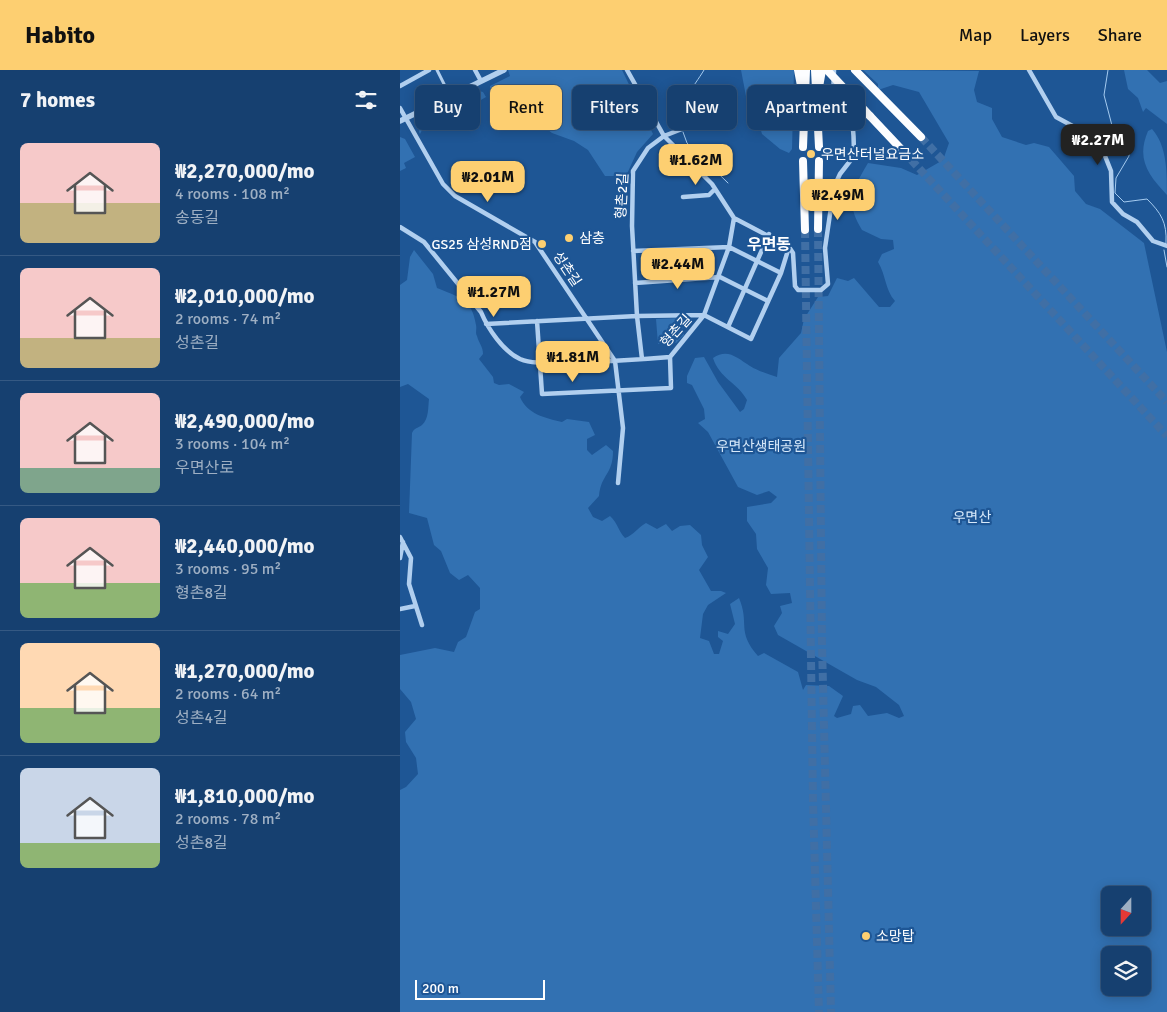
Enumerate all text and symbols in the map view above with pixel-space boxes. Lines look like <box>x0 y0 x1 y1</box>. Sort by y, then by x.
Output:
text: Habito <box>25 20 95 50</box>
text: Map <box>959 24 992 46</box>
text: Layers <box>1020 24 1070 46</box>
text: Share <box>1098 24 1142 46</box>
chip: Buy <box>415 85 480 130</box>
chip: Rent <box>490 85 562 130</box>
chip: Filters <box>572 85 657 130</box>
chip: New <box>667 85 737 130</box>
chip: Apartment <box>747 85 865 130</box>
icon: filters <box>352 86 380 114</box>
text: 7 homes <box>20 87 95 113</box>
pin: ₩2.27M <box>1057 124 1139 166</box>
text: ₩2.27M <box>1072 130 1124 150</box>
pin: ₩1.62M <box>655 144 737 186</box>
place label: 우면산터널요금소 <box>821 146 924 163</box>
marker: 우면산터널요금소 <box>805 148 817 160</box>
text: ₩1.62M <box>670 150 722 170</box>
text: ₩2,270,000/mo <box>175 158 315 184</box>
pin: ₩2.01M <box>447 160 529 203</box>
icon: home <box>60 163 120 223</box>
text: ₩2.01M <box>462 167 514 187</box>
street label: 형촌2길 <box>612 172 632 220</box>
pin: ₩2.49M <box>797 178 879 221</box>
text: 4 rooms · 108 m² <box>175 184 290 204</box>
text: ₩2.49M <box>812 185 864 205</box>
text: 송동길 <box>175 208 219 228</box>
place label: 삼층 <box>579 230 605 247</box>
marker: 삼층 <box>563 232 575 244</box>
district label: 우면동 <box>747 235 791 255</box>
place label: GS25 삼성RND점 <box>431 236 532 253</box>
marker: GS25 삼성RND점 <box>536 238 548 250</box>
street label: 성촌길 <box>549 248 585 290</box>
pin: ₩2.44M <box>637 248 719 290</box>
text: ₩2.44M <box>652 254 704 274</box>
pin: ₩1.27M <box>453 276 535 318</box>
text: ₩1.27M <box>468 282 520 302</box>
text: ₩2,010,000/mo <box>175 283 315 309</box>
icon: home <box>60 288 120 348</box>
text: 2 rooms · 74 m² <box>175 309 281 329</box>
street label: 형촌길 <box>657 311 695 351</box>
text: 성촌길 <box>175 333 219 353</box>
pin: ₩1.81M <box>532 340 614 383</box>
text: ₩1.81M <box>547 347 599 367</box>
text: ₩2,490,000/mo <box>175 408 315 434</box>
icon: home <box>60 413 120 473</box>
text: 3 rooms · 104 m² <box>175 434 290 454</box>
park label: 우면산생태공원 <box>716 438 806 455</box>
text: 우면산로 <box>175 458 234 478</box>
park label: 우면산 <box>953 509 991 526</box>
text: ₩2,440,000/mo <box>175 533 315 559</box>
icon: home <box>60 538 120 598</box>
text: 3 rooms · 95 m² <box>175 559 281 579</box>
text: 형촌8길 <box>175 583 228 603</box>
text: ₩1,270,000/mo <box>175 658 315 684</box>
icon: home <box>60 663 120 723</box>
text: 2 rooms · 64 m² <box>175 684 281 704</box>
text: 성촌4길 <box>175 708 228 728</box>
text: ₩1,810,000/mo <box>175 783 315 809</box>
icon: home <box>60 788 120 848</box>
text: 2 rooms · 78 m² <box>175 809 281 829</box>
text: 성촌8길 <box>175 833 228 853</box>
north arrow <box>1101 886 1151 936</box>
map controls <box>1101 886 1151 996</box>
place label: 소망탑 <box>876 928 915 945</box>
marker: 소망탑 <box>860 930 872 942</box>
button: layers <box>1101 946 1151 996</box>
scale bar <box>415 977 545 1000</box>
text: 200 m <box>422 980 459 997</box>

